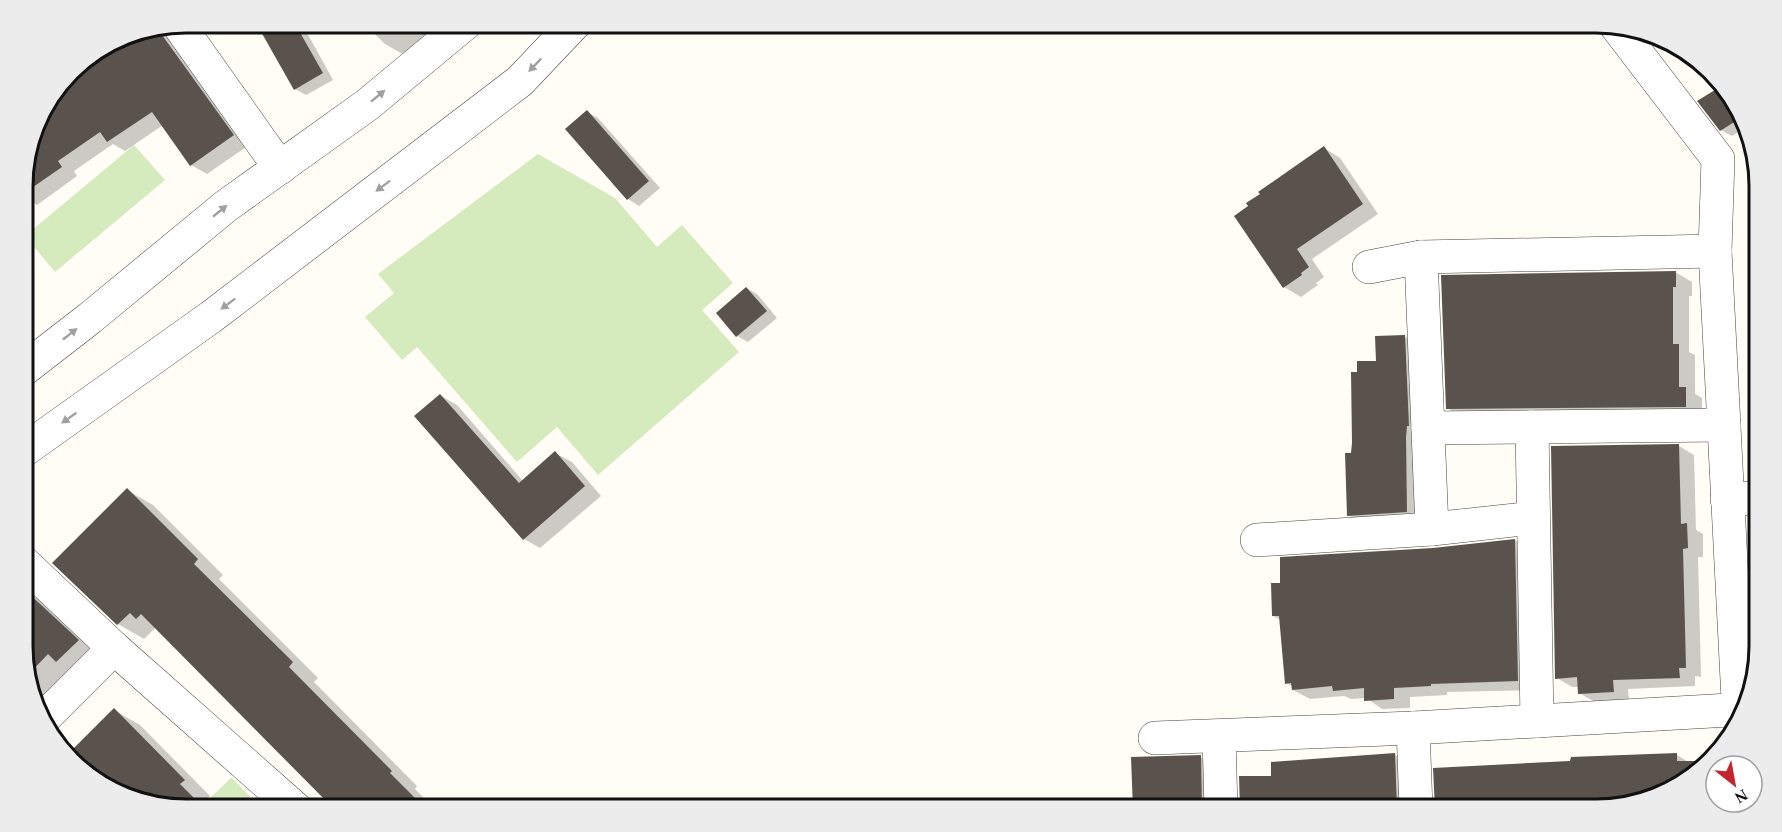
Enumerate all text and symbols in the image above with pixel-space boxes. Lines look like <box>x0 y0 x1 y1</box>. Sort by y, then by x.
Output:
one-way arrow <box>528 57 542 72</box>
one-way arrow <box>370 90 385 103</box>
one-way arrow <box>375 179 390 191</box>
one-way arrow <box>213 205 228 217</box>
one-way arrow <box>220 298 235 310</box>
one-way arrow <box>62 329 77 341</box>
one-way arrow <box>62 412 78 424</box>
north arrow <box>1704 754 1764 814</box>
text: N <box>1732 786 1751 807</box>

